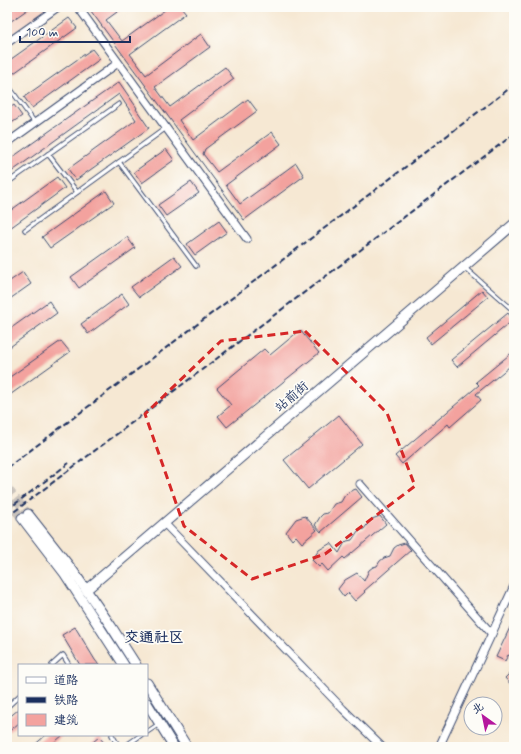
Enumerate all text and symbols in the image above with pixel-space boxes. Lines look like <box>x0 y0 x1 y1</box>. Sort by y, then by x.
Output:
scale bar <box>20 18 130 44</box>
text: 100 m <box>26 25 58 41</box>
street label: 站前街 <box>272 378 312 416</box>
district label: 交通社区 <box>124 628 184 648</box>
legend <box>18 664 148 736</box>
text: 道路 <box>54 673 78 689</box>
text: 铁路 <box>54 693 78 709</box>
north arrow <box>463 696 503 736</box>
text: 北 <box>470 700 487 717</box>
text: 建筑 <box>54 713 78 729</box>

